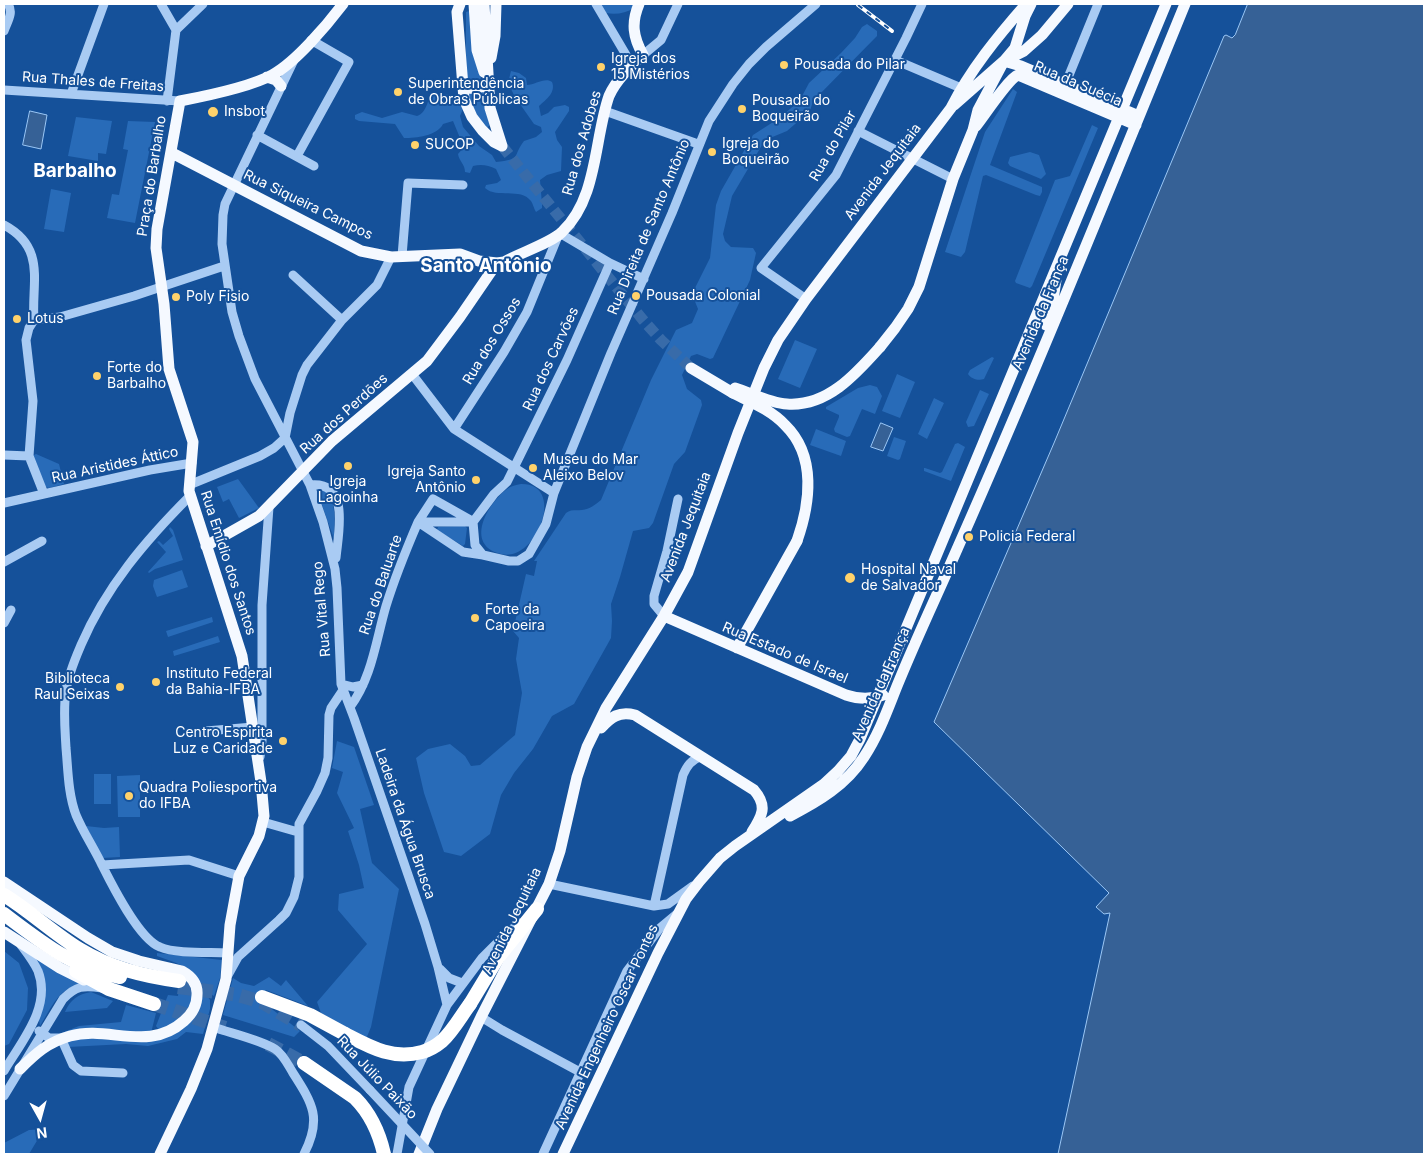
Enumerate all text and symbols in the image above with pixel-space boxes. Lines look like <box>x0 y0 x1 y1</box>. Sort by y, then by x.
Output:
place label: Igreja dos 15 Mistérios <box>611 51 690 84</box>
place label: Pousada do Pilar <box>794 57 905 73</box>
street label: Rua da Suécia <box>1031 58 1125 110</box>
marker: Pousada do Pilar <box>778 59 790 71</box>
marker: Igreja dos 15 Mistérios <box>595 61 607 73</box>
street label: Rua Thales de Freitas <box>22 69 164 95</box>
place label: Superintendência de Obras Públicas <box>408 76 528 108</box>
marker: Superintendência de Obras Públicas <box>392 86 404 98</box>
street label: Rua dos Adobes <box>559 89 605 197</box>
place label: Pousada do Boqueirão <box>752 93 830 125</box>
marker: Pousada do Boqueirão <box>736 103 748 115</box>
place label: Insbot <box>224 104 265 120</box>
marker: Insbot <box>206 105 220 119</box>
street label: Rua do Pilar <box>806 108 860 184</box>
street label: Praça do Barbalho <box>134 114 170 238</box>
street label: Avenida Jequitaia <box>841 120 925 224</box>
place label: Igreja do Boqueirão <box>722 136 789 168</box>
place label: SUCOP <box>425 137 474 153</box>
street label: Rua Direita de Santo Antônio <box>604 137 694 317</box>
marker: SUCOP <box>409 139 421 151</box>
marker: Igreja do Boqueirão <box>706 146 718 158</box>
district label: Barbalho <box>33 160 117 182</box>
street label: Rua Siqueira Campos <box>241 166 375 244</box>
street label: Avenida da França <box>1009 254 1073 372</box>
district label: Santo Antônio <box>420 255 552 277</box>
place label: Pousada Colonial <box>646 288 760 304</box>
place label: Poly Fisio <box>186 289 249 305</box>
marker: Pousada Colonial <box>630 290 642 302</box>
marker: Poly Fisio <box>170 291 182 303</box>
street label: Rua dos Ossos <box>459 294 525 388</box>
street label: Rua dos Carvões <box>520 304 582 414</box>
place label: Lotus <box>27 311 64 327</box>
marker: Lotus <box>11 313 23 325</box>
place label: Forte do Barbalho <box>107 360 166 392</box>
marker: Forte do Barbalho <box>91 370 103 382</box>
street label: Rua dos Perdões <box>297 370 391 458</box>
street label: Rua Aristides Áttico <box>50 443 180 487</box>
place label: Museu do Mar Aleixo Belov <box>543 452 638 484</box>
marker: Igreja Lagoinha <box>342 460 354 472</box>
marker: Museu do Mar Aleixo Belov <box>527 462 539 474</box>
place label: Igreja Santo Antônio <box>387 464 466 497</box>
street label: Avenida Jequitaia <box>657 470 715 584</box>
place label: Igreja Lagoinha <box>318 474 378 507</box>
marker: Igreja Santo Antônio <box>470 474 482 486</box>
street label: Rua Emídio dos Santos <box>197 489 259 637</box>
place label: Policia Federal <box>979 529 1075 545</box>
marker: Policia Federal <box>963 531 975 543</box>
street label: Rua do Baluarte <box>356 533 406 637</box>
street label: Rua Vital Rego <box>309 560 335 658</box>
place label: Hospital Naval de Salvador <box>861 562 956 594</box>
marker: Hospital Naval de Salvador <box>843 571 857 585</box>
place label: Forte da Capoeira <box>485 602 545 634</box>
marker: Forte da Capoeira <box>469 612 481 624</box>
street label: Rua Estado de Israel <box>720 619 850 687</box>
street label: Avenida da França <box>848 625 914 743</box>
place label: Instituto Federal da Bahia-IFBA <box>166 666 272 699</box>
place label: Biblioteca Raul Seixas <box>34 671 110 704</box>
marker: Instituto Federal da Bahia-IFBA <box>150 676 162 688</box>
marker: Biblioteca Raul Seixas <box>114 681 126 693</box>
place label: Centro Espirita Luz e Caridade <box>173 725 273 758</box>
marker: Centro Espirita Luz e Caridade <box>277 735 289 747</box>
street label: Ladeira da Água Brusca <box>371 747 439 901</box>
place label: Quadra Poliesportiva do IFBA <box>139 780 277 812</box>
marker: Quadra Poliesportiva do IFBA <box>123 790 135 802</box>
street label: Avenida Jequitaia <box>479 865 545 977</box>
street label: Avenida Engenheiro Oscar Pontes <box>552 922 662 1132</box>
street label: Rua Júlio Paixão <box>333 1033 421 1123</box>
north arrow <box>15 1093 65 1143</box>
text: N <box>36 1124 48 1142</box>

